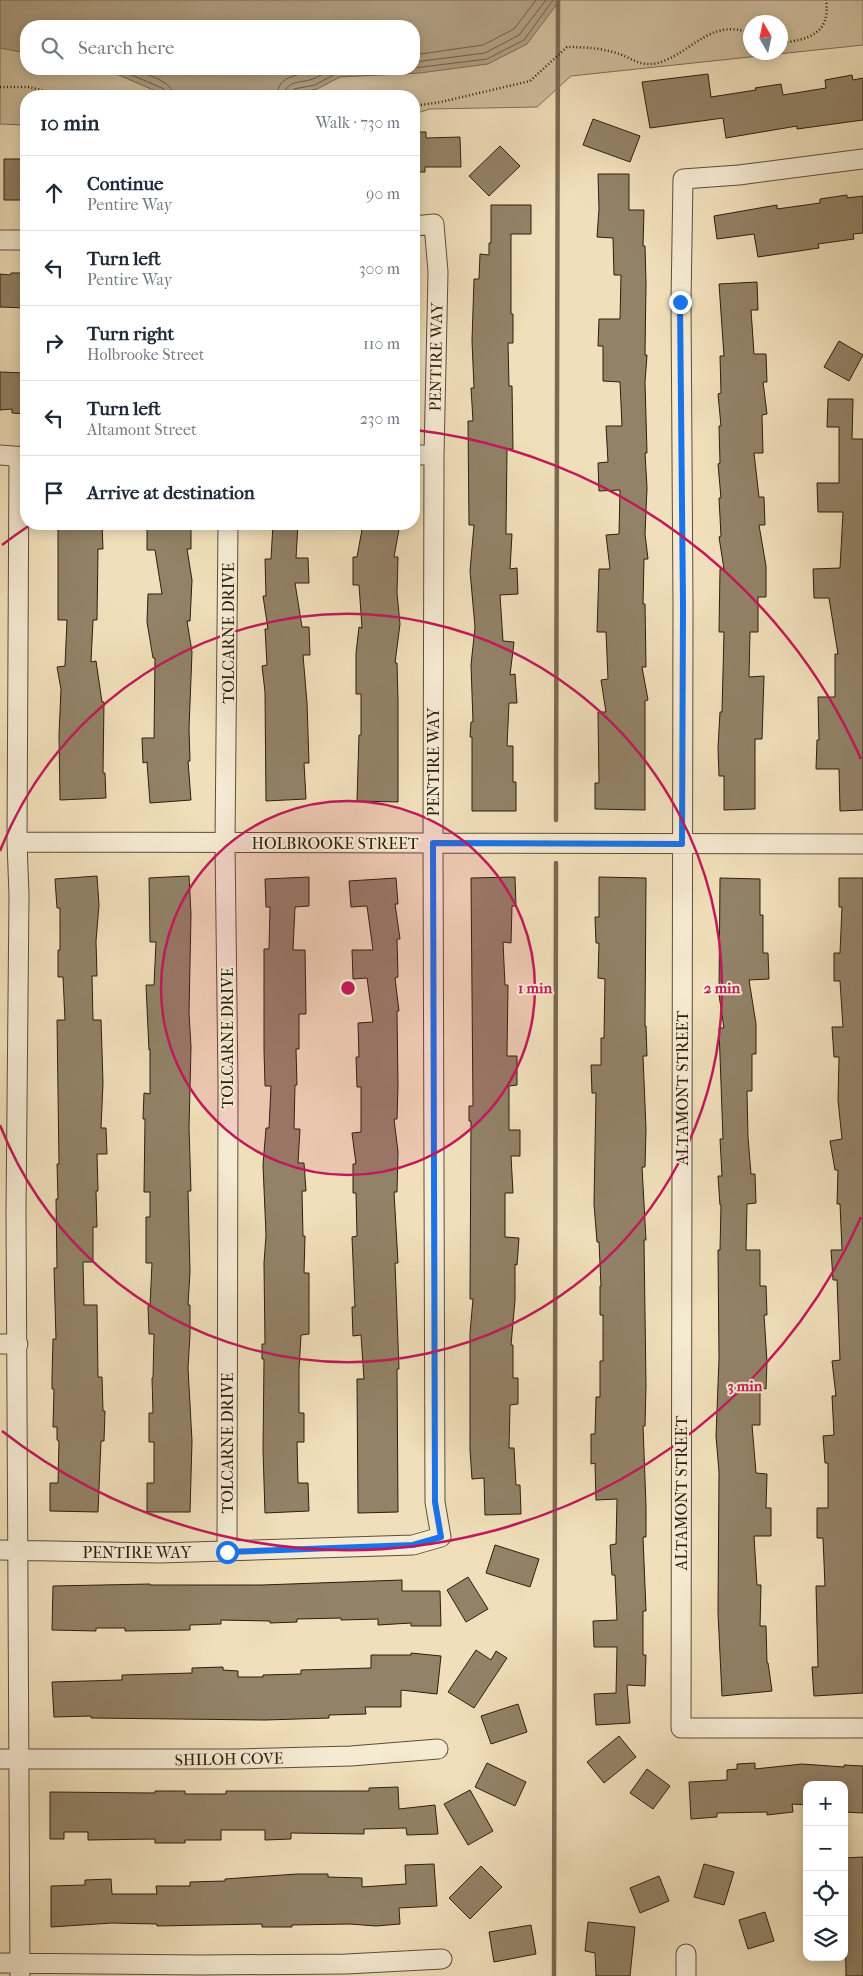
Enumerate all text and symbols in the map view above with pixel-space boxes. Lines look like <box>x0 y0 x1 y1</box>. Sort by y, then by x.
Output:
north arrow <box>743 15 788 60</box>
search box <box>20 20 420 75</box>
icon: search <box>38 34 66 62</box>
text: Search here <box>78 37 174 59</box>
text: 10 min <box>40 111 99 135</box>
text: Walk · 730 m <box>315 113 400 132</box>
text: Continue <box>87 173 163 195</box>
icon: ahead <box>40 179 68 207</box>
text: 90 m <box>366 184 400 203</box>
text: Pentire Way <box>87 195 172 214</box>
text: Turn left <box>87 248 161 270</box>
icon: left <box>40 254 68 282</box>
text: 300 m <box>359 259 400 278</box>
text: Pentire Way <box>87 270 172 289</box>
route end <box>669 291 692 314</box>
street label: PENTIRE WAY <box>426 301 446 412</box>
text: Turn right <box>87 323 174 345</box>
icon: right <box>40 329 68 357</box>
text: 110 m <box>363 334 400 353</box>
text: Holbrooke Street <box>87 345 204 364</box>
text: Turn left <box>87 398 161 420</box>
icon: left <box>40 404 68 432</box>
text: 230 m <box>360 409 400 428</box>
text: Altamont Street <box>87 420 197 439</box>
icon: arrive <box>40 479 68 507</box>
text: Arrive at destination <box>87 482 255 504</box>
street label: TOLCARNE DRIVE <box>219 562 238 704</box>
street label: PENTIRE WAY <box>424 707 443 816</box>
street label: HOLBROOKE STREET <box>252 834 419 853</box>
street label: TOLCARNE DRIVE <box>218 967 237 1109</box>
centre of rings <box>339 979 357 997</box>
text: 1 min <box>518 979 552 997</box>
text: 2 min <box>704 979 741 997</box>
street label: ALTAMONT STREET <box>673 1011 692 1166</box>
street label: TOLCARNE DRIVE <box>218 1372 237 1514</box>
text: 3 min <box>728 1377 763 1395</box>
street label: ALTAMONT STREET <box>672 1416 691 1571</box>
route start <box>216 1541 239 1564</box>
street label: PENTIRE WAY <box>83 1543 192 1562</box>
street label: SHILOH COVE <box>175 1749 284 1769</box>
map controls <box>803 1781 848 1961</box>
button: + <box>803 1781 848 1826</box>
button: − <box>803 1826 848 1871</box>
button: locate <box>803 1871 848 1916</box>
button: layers <box>803 1916 848 1961</box>

